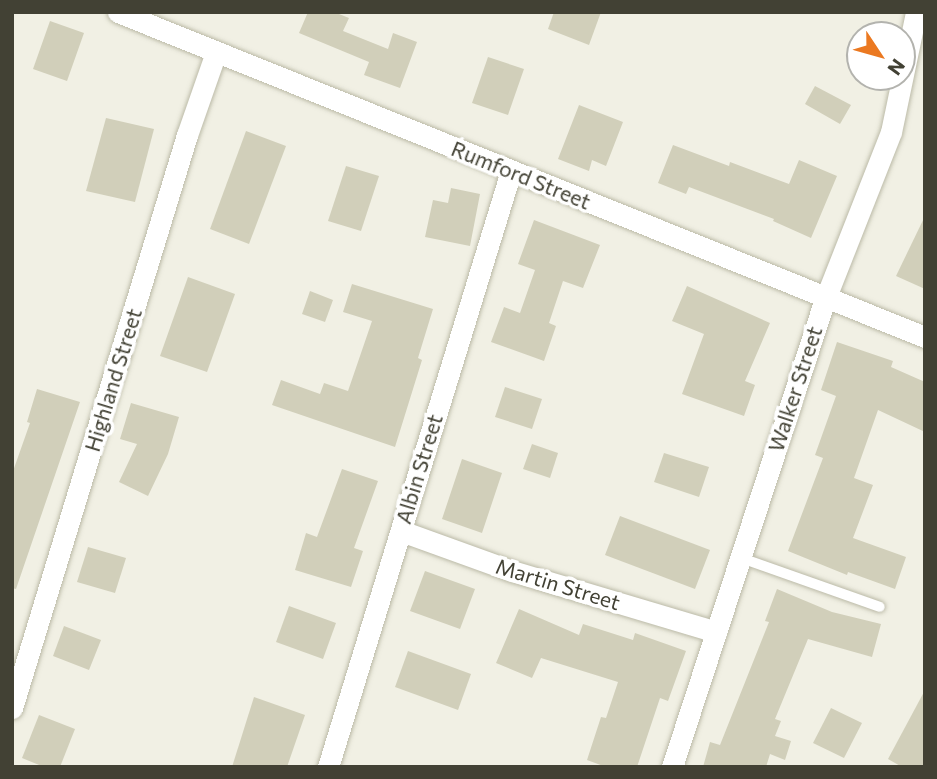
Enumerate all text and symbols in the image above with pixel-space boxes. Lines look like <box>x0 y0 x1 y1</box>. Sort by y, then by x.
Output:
north arrow <box>846 21 916 91</box>
text: N <box>883 55 910 80</box>
street label: Rumford Street <box>448 136 594 214</box>
street label: Highland Street <box>79 305 147 455</box>
street label: Walker Street <box>763 323 827 455</box>
street label: Albin Street <box>390 411 448 527</box>
street label: Martin Street <box>493 553 623 615</box>

